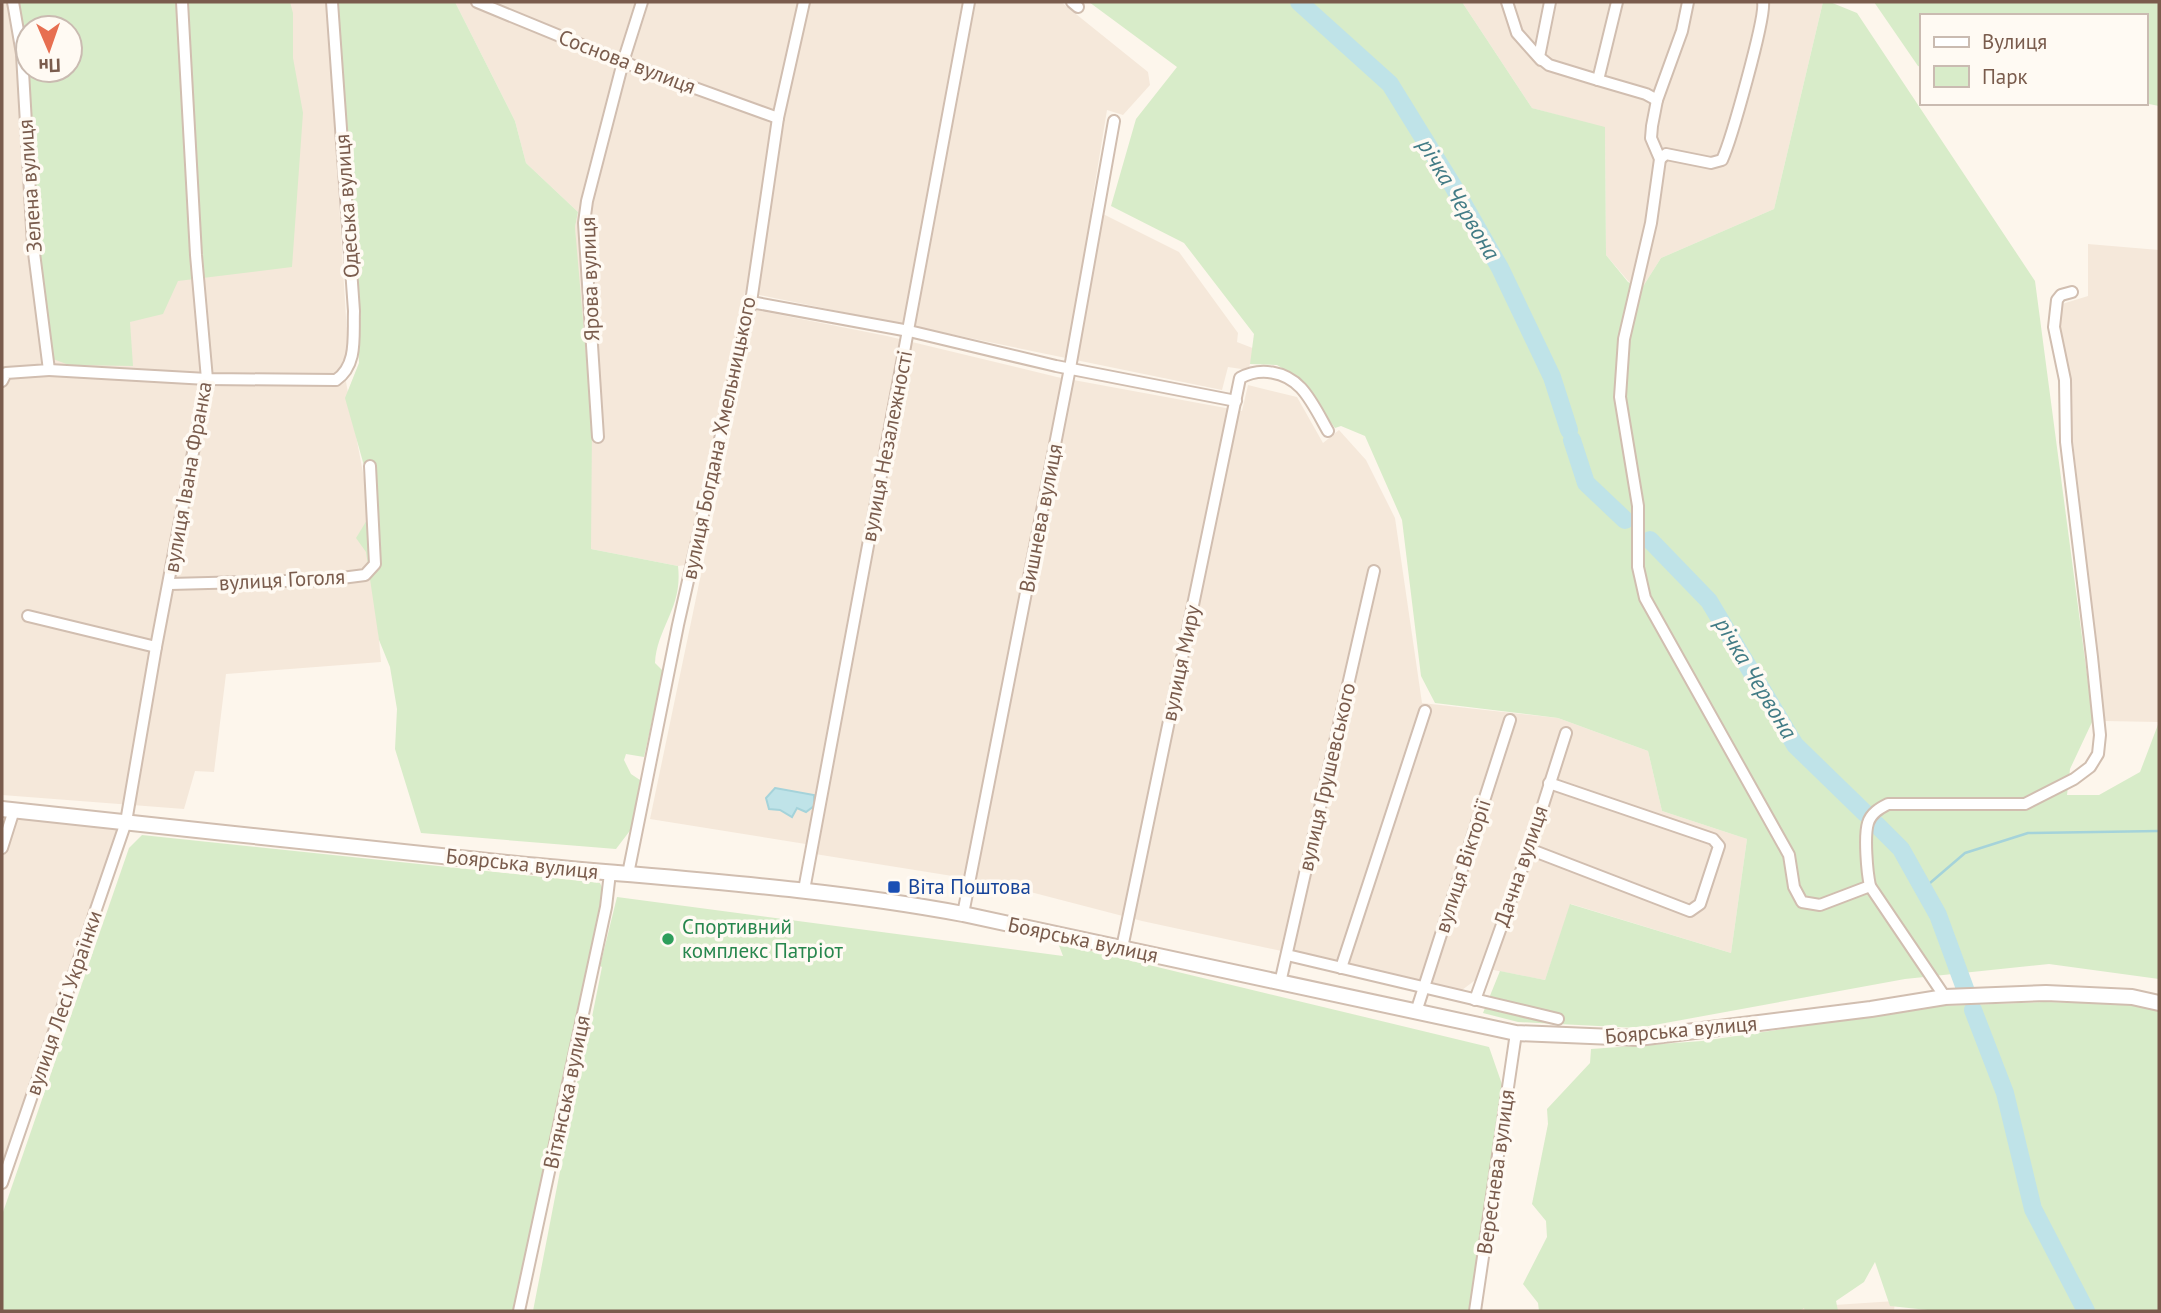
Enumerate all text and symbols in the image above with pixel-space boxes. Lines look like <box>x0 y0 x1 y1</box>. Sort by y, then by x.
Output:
north arrow <box>14 14 84 84</box>
legend <box>1920 14 2147 105</box>
street label: Соснова вулиця <box>555 23 700 100</box>
text: Вулиця <box>1982 28 2047 55</box>
text: Пн <box>38 54 61 78</box>
text: Парк <box>1982 63 2028 90</box>
street label: Зелена вулиця <box>11 118 48 254</box>
water label: річка Червона <box>1411 132 1507 265</box>
street label: Одеська вулиця <box>328 133 365 279</box>
street label: Ярова вулиця <box>574 216 605 342</box>
street label: вулиця Богдана Хмельницького <box>675 294 762 582</box>
street label: вулиця Незалежності <box>855 348 918 544</box>
street label: вулиця Івана Франка <box>157 379 218 574</box>
street label: Вишнева вулиця <box>1013 441 1068 595</box>
street label: вулиця Гоголя <box>218 563 346 596</box>
street label: вулиця Миру <box>1155 602 1206 723</box>
water label: річка Червона <box>1708 611 1804 744</box>
street label: вулиця Грушевського <box>1292 680 1361 874</box>
street label: вулиця Вікторії <box>1428 795 1497 936</box>
street label: Дачна вулиця <box>1487 802 1554 930</box>
street label: Боярська вулиця <box>445 842 599 885</box>
place label: Віта Поштова <box>908 873 1031 900</box>
marker: Віта Поштова <box>886 879 902 895</box>
street label: вулиця Лесі Українки <box>19 907 108 1099</box>
street label: Боярська вулиця <box>1006 910 1161 969</box>
place label: Спортивний комплекс Патріот <box>682 913 843 964</box>
marker: Спортивний комплекс Патріот <box>660 931 676 947</box>
street label: Боярська вулиця <box>1604 1009 1758 1050</box>
street label: Вітянська вулиця <box>537 1013 596 1171</box>
street label: Вереснева вулиця <box>1471 1088 1520 1256</box>

